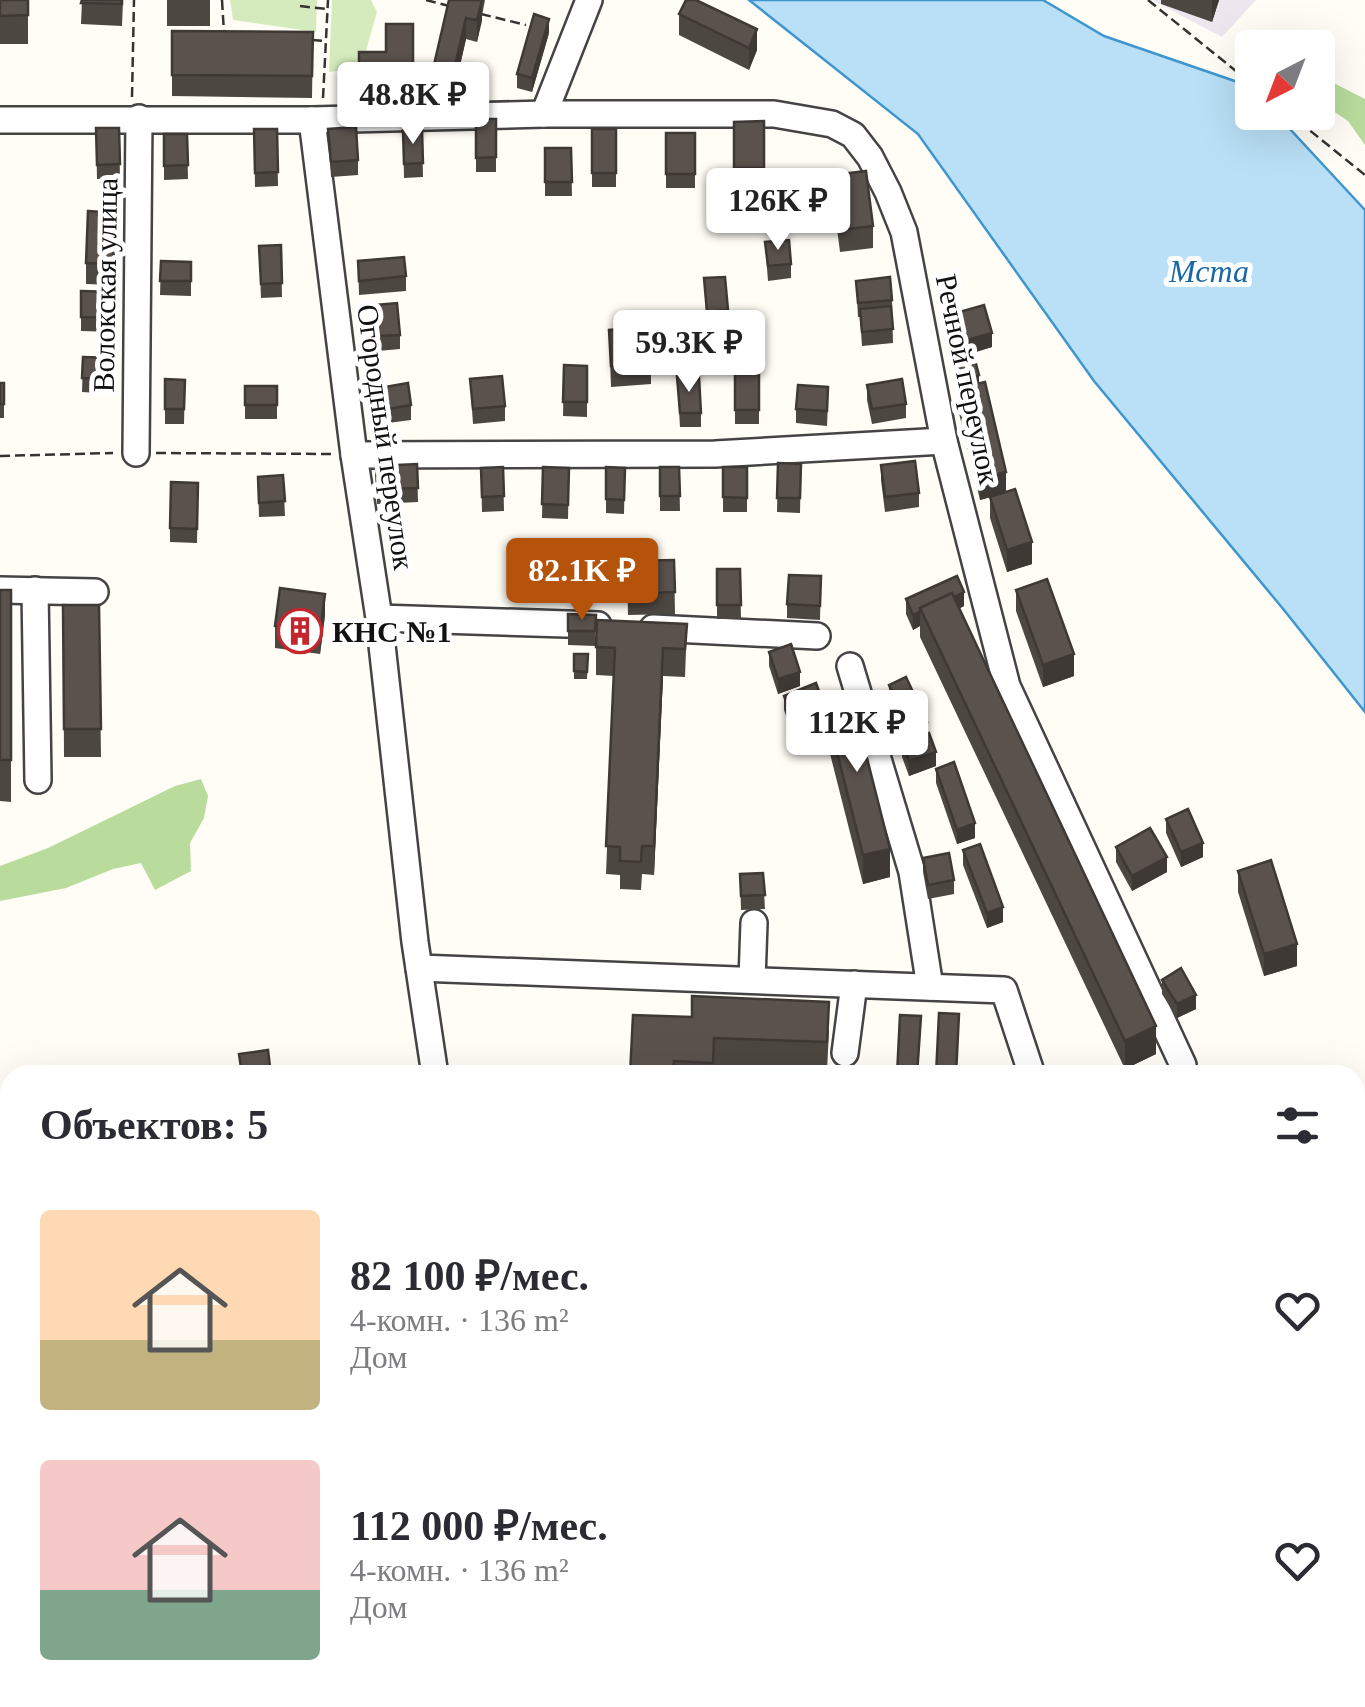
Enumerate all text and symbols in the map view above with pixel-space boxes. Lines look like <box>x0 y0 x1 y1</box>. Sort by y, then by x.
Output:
north arrow <box>1235 30 1335 130</box>
map controls <box>1235 30 1335 130</box>
pin: 48.8K ₽ <box>321 62 505 147</box>
text: 48.8K ₽ <box>359 76 467 112</box>
pin: 126K ₽ <box>697 168 859 253</box>
street label: Волокская улица <box>87 177 123 393</box>
text: 126K ₽ <box>728 182 828 218</box>
water label: Мста <box>1168 253 1249 289</box>
street label: Речной переулок <box>930 271 1006 487</box>
street label: Огородный переулок <box>351 302 421 572</box>
pin: 59.3K ₽ <box>597 310 781 395</box>
text: 59.3K ₽ <box>635 324 743 360</box>
pin: 82.1K ₽ <box>490 538 674 623</box>
text: 82.1K ₽ <box>528 552 636 588</box>
building icon: КНС №1 <box>277 608 323 654</box>
place label: КНС №1 <box>332 615 451 648</box>
pin: 112K ₽ <box>776 690 938 775</box>
text: 112K ₽ <box>808 704 906 740</box>
icon: filters <box>1270 1098 1325 1153</box>
text: Объектов: 5 <box>40 1102 268 1148</box>
icon: home <box>120 1250 240 1370</box>
text: 82 100 ₽/мес. <box>350 1253 589 1299</box>
icon: heart <box>1270 1283 1325 1338</box>
text: 4-комн. · 136 m² <box>350 1302 568 1338</box>
text: Дом <box>350 1339 407 1375</box>
icon: home <box>120 1500 240 1620</box>
text: 112 000 ₽/мес. <box>350 1503 608 1549</box>
icon: heart <box>1270 1533 1325 1588</box>
text: 4-комн. · 136 m² <box>350 1552 568 1588</box>
text: Дом <box>350 1589 407 1625</box>

